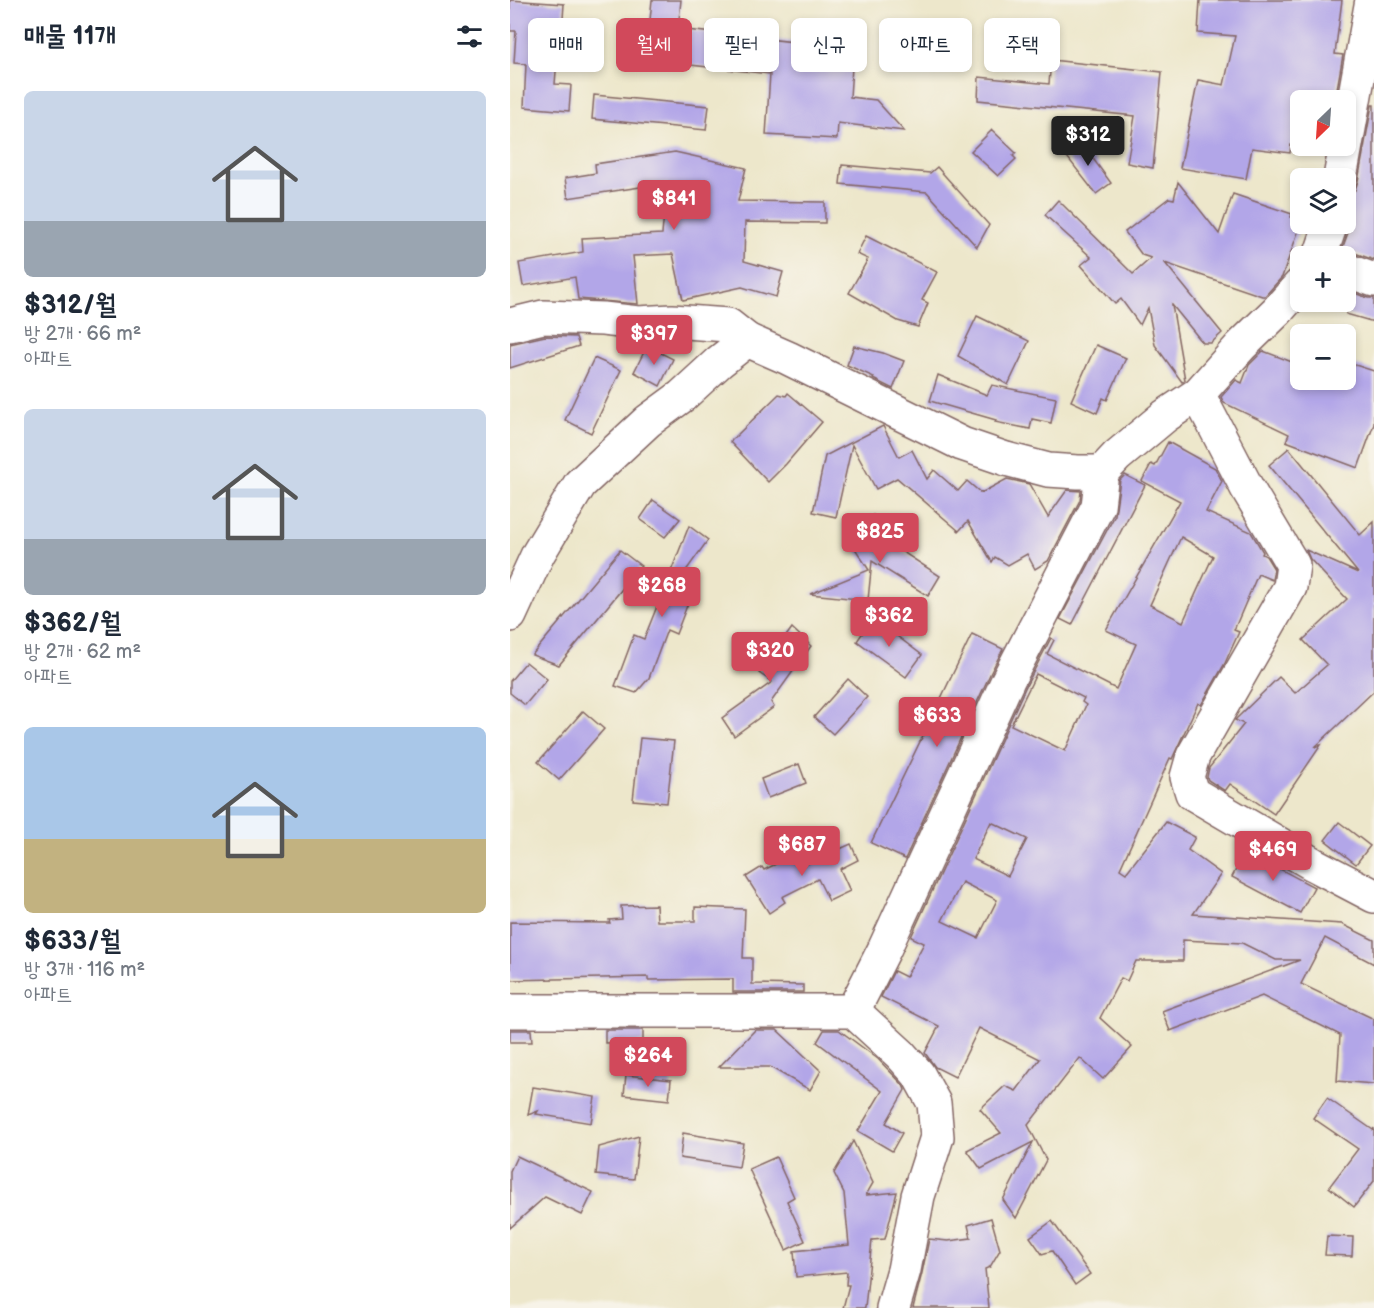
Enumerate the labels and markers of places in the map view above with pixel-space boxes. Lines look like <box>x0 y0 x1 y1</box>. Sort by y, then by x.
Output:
pin: $312 <box>1052 116 1124 167</box>
pin: $841 <box>638 180 710 231</box>
pin: $397 <box>618 315 690 366</box>
pin: $825 <box>844 513 916 564</box>
pin: $268 <box>626 567 698 618</box>
pin: $362 <box>853 597 925 648</box>
pin: $320 <box>734 632 806 683</box>
pin: $633 <box>901 697 973 748</box>
pin: $687 <box>766 826 838 877</box>
pin: $469 <box>1237 831 1309 882</box>
pin: $264 <box>612 1037 684 1088</box>

